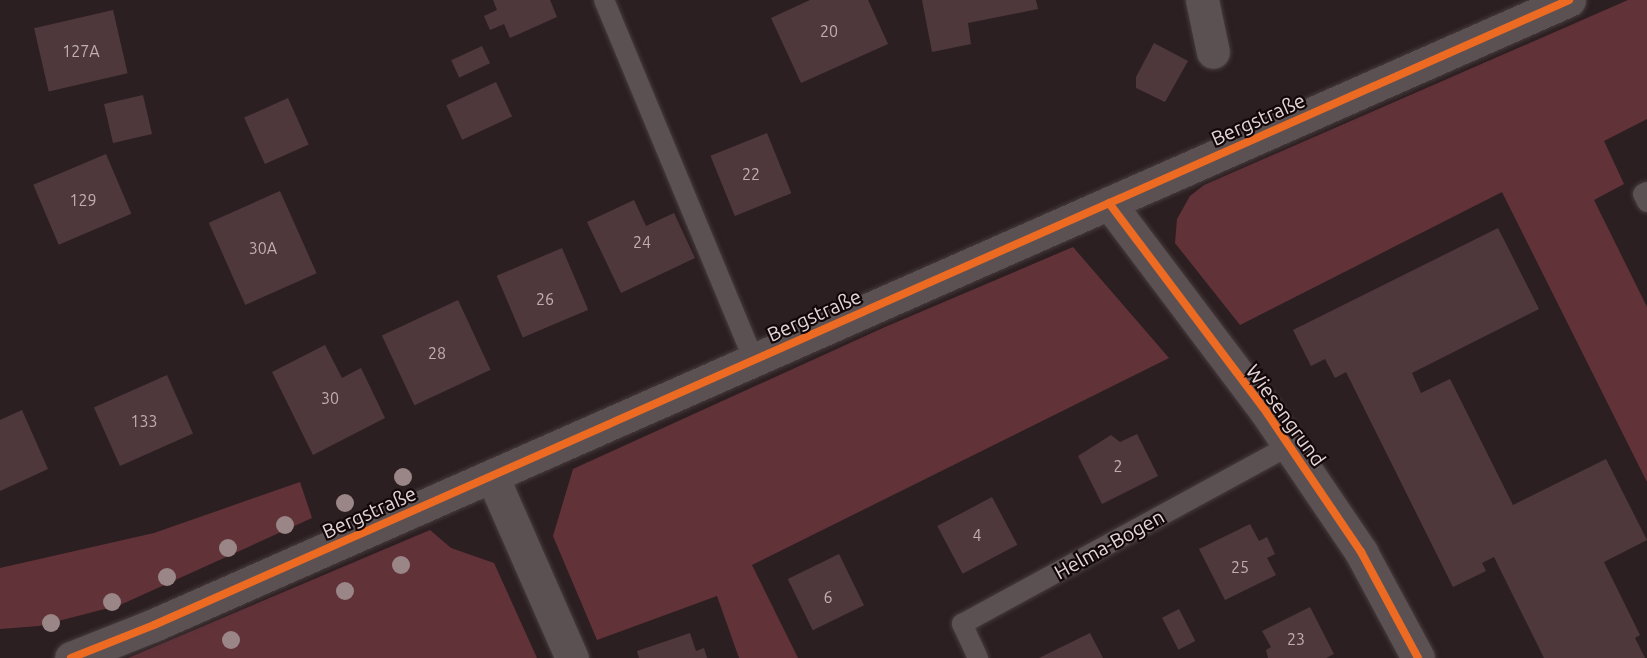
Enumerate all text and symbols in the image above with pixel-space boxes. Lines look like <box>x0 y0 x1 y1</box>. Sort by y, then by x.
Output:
house number: 20 <box>820 21 838 41</box>
house number: 127A <box>62 41 100 61</box>
street label: Bergstraße <box>1207 88 1309 150</box>
house number: 22 <box>742 164 760 184</box>
house number: 129 <box>69 190 97 210</box>
house number: 24 <box>633 232 651 252</box>
house number: 30A <box>249 238 277 258</box>
street label: Bergstraße <box>763 284 865 346</box>
house number: 26 <box>536 289 554 309</box>
house number: 28 <box>428 343 446 363</box>
street label: Wiesengrund <box>1241 360 1331 470</box>
house number: 30 <box>321 388 339 408</box>
house number: 133 <box>130 411 158 431</box>
house number: 2 <box>1113 456 1123 476</box>
street label: Bergstraße <box>318 481 420 543</box>
street label: Helma-Bogen <box>1050 504 1168 584</box>
house number: 4 <box>972 525 982 545</box>
house number: 25 <box>1231 557 1249 577</box>
house number: 6 <box>823 587 833 607</box>
house number: 23 <box>1287 629 1305 649</box>

